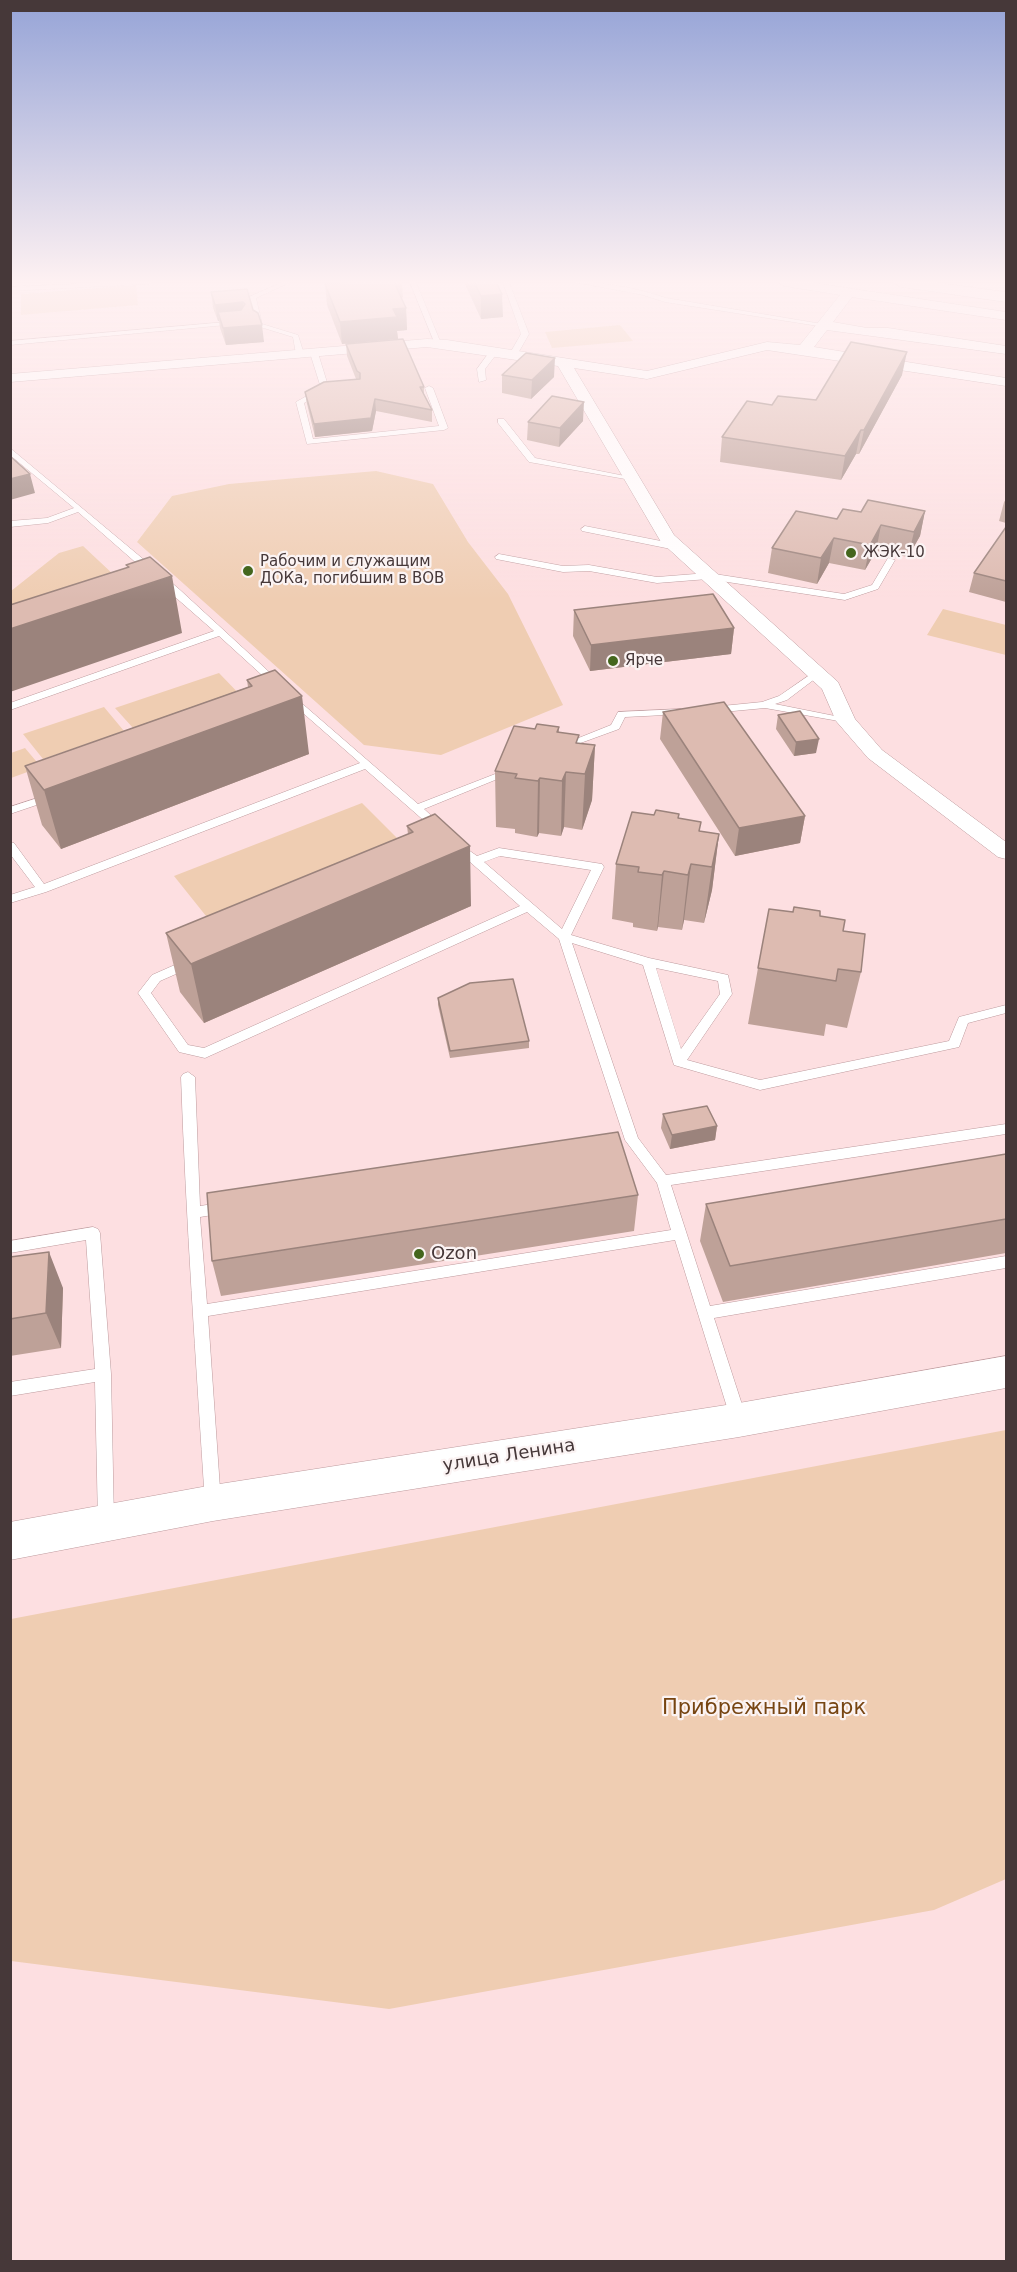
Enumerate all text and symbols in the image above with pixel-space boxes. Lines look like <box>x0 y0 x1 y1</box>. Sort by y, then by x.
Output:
place label: ЖЭК-10 <box>863 544 925 562</box>
marker: ЖЭК-10 <box>844 546 858 560</box>
place label: Рабочим и служащим ДОКа, погибшим в ВОВ <box>260 553 444 588</box>
marker: Рабочим и служащим ДОКа, погибшим в ВОВ <box>241 564 255 578</box>
place label: Ярче <box>625 652 663 670</box>
marker: Ярче <box>606 654 620 668</box>
place label: Ozon <box>431 1243 477 1265</box>
marker: Ozon <box>412 1247 426 1261</box>
street label: улица Ленина <box>441 1435 577 1477</box>
park label: Прибрежный парк <box>662 1696 866 1722</box>

